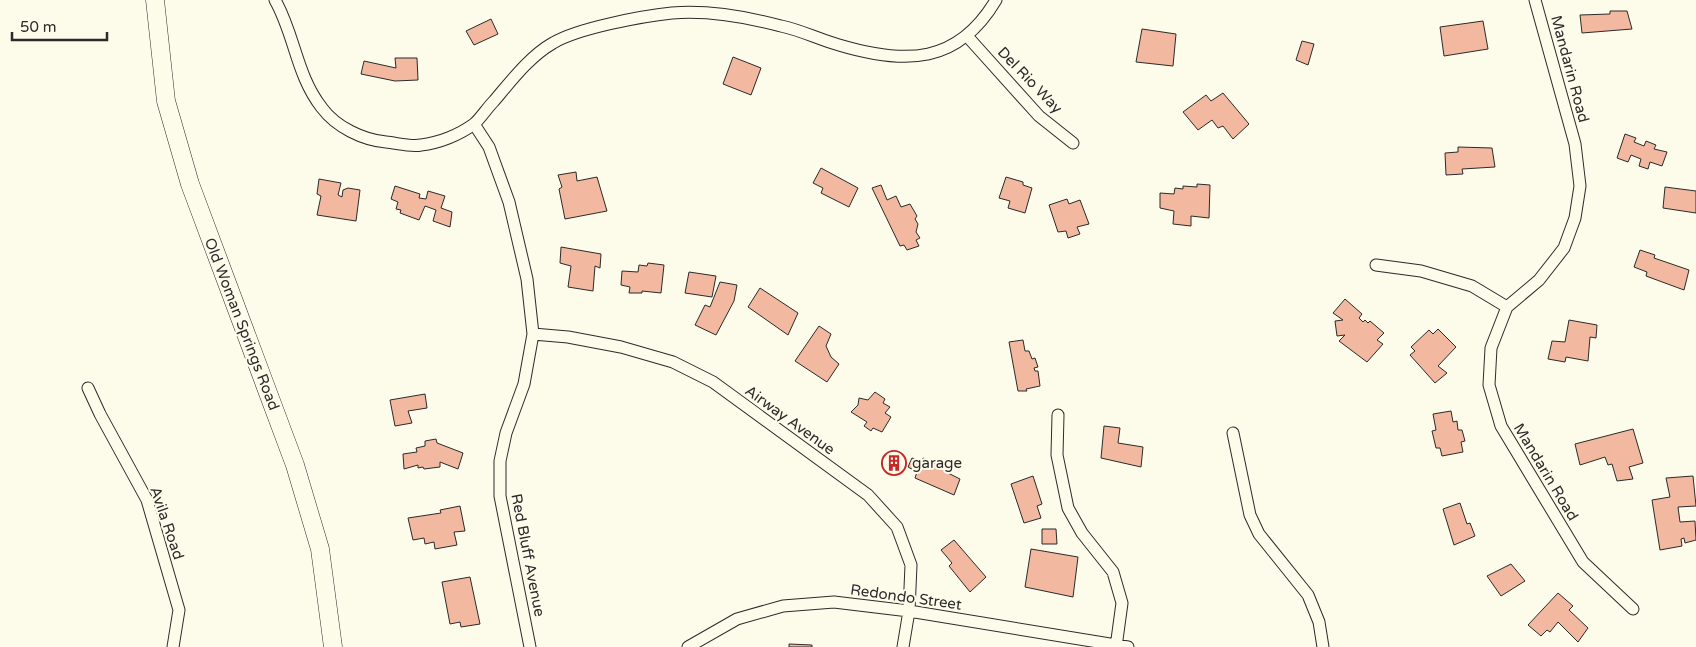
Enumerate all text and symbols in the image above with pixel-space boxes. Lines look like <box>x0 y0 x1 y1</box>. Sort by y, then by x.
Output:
scale bar <box>12 10 108 42</box>
street label: Mandarin Road <box>1547 13 1593 125</box>
text: 50 m <box>20 18 57 36</box>
street label: Del Rio Way <box>994 43 1066 117</box>
street label: Old Woman Springs Road <box>201 235 283 413</box>
street label: Airway Avenue <box>742 381 838 459</box>
street label: Mandarin Road <box>1510 420 1582 524</box>
building icon: garage <box>881 450 907 476</box>
place label: garage <box>912 454 962 472</box>
street label: Avila Road <box>146 484 188 562</box>
street label: Red Bluff Avenue <box>507 492 549 618</box>
street label: Redondo Street <box>849 580 963 614</box>

